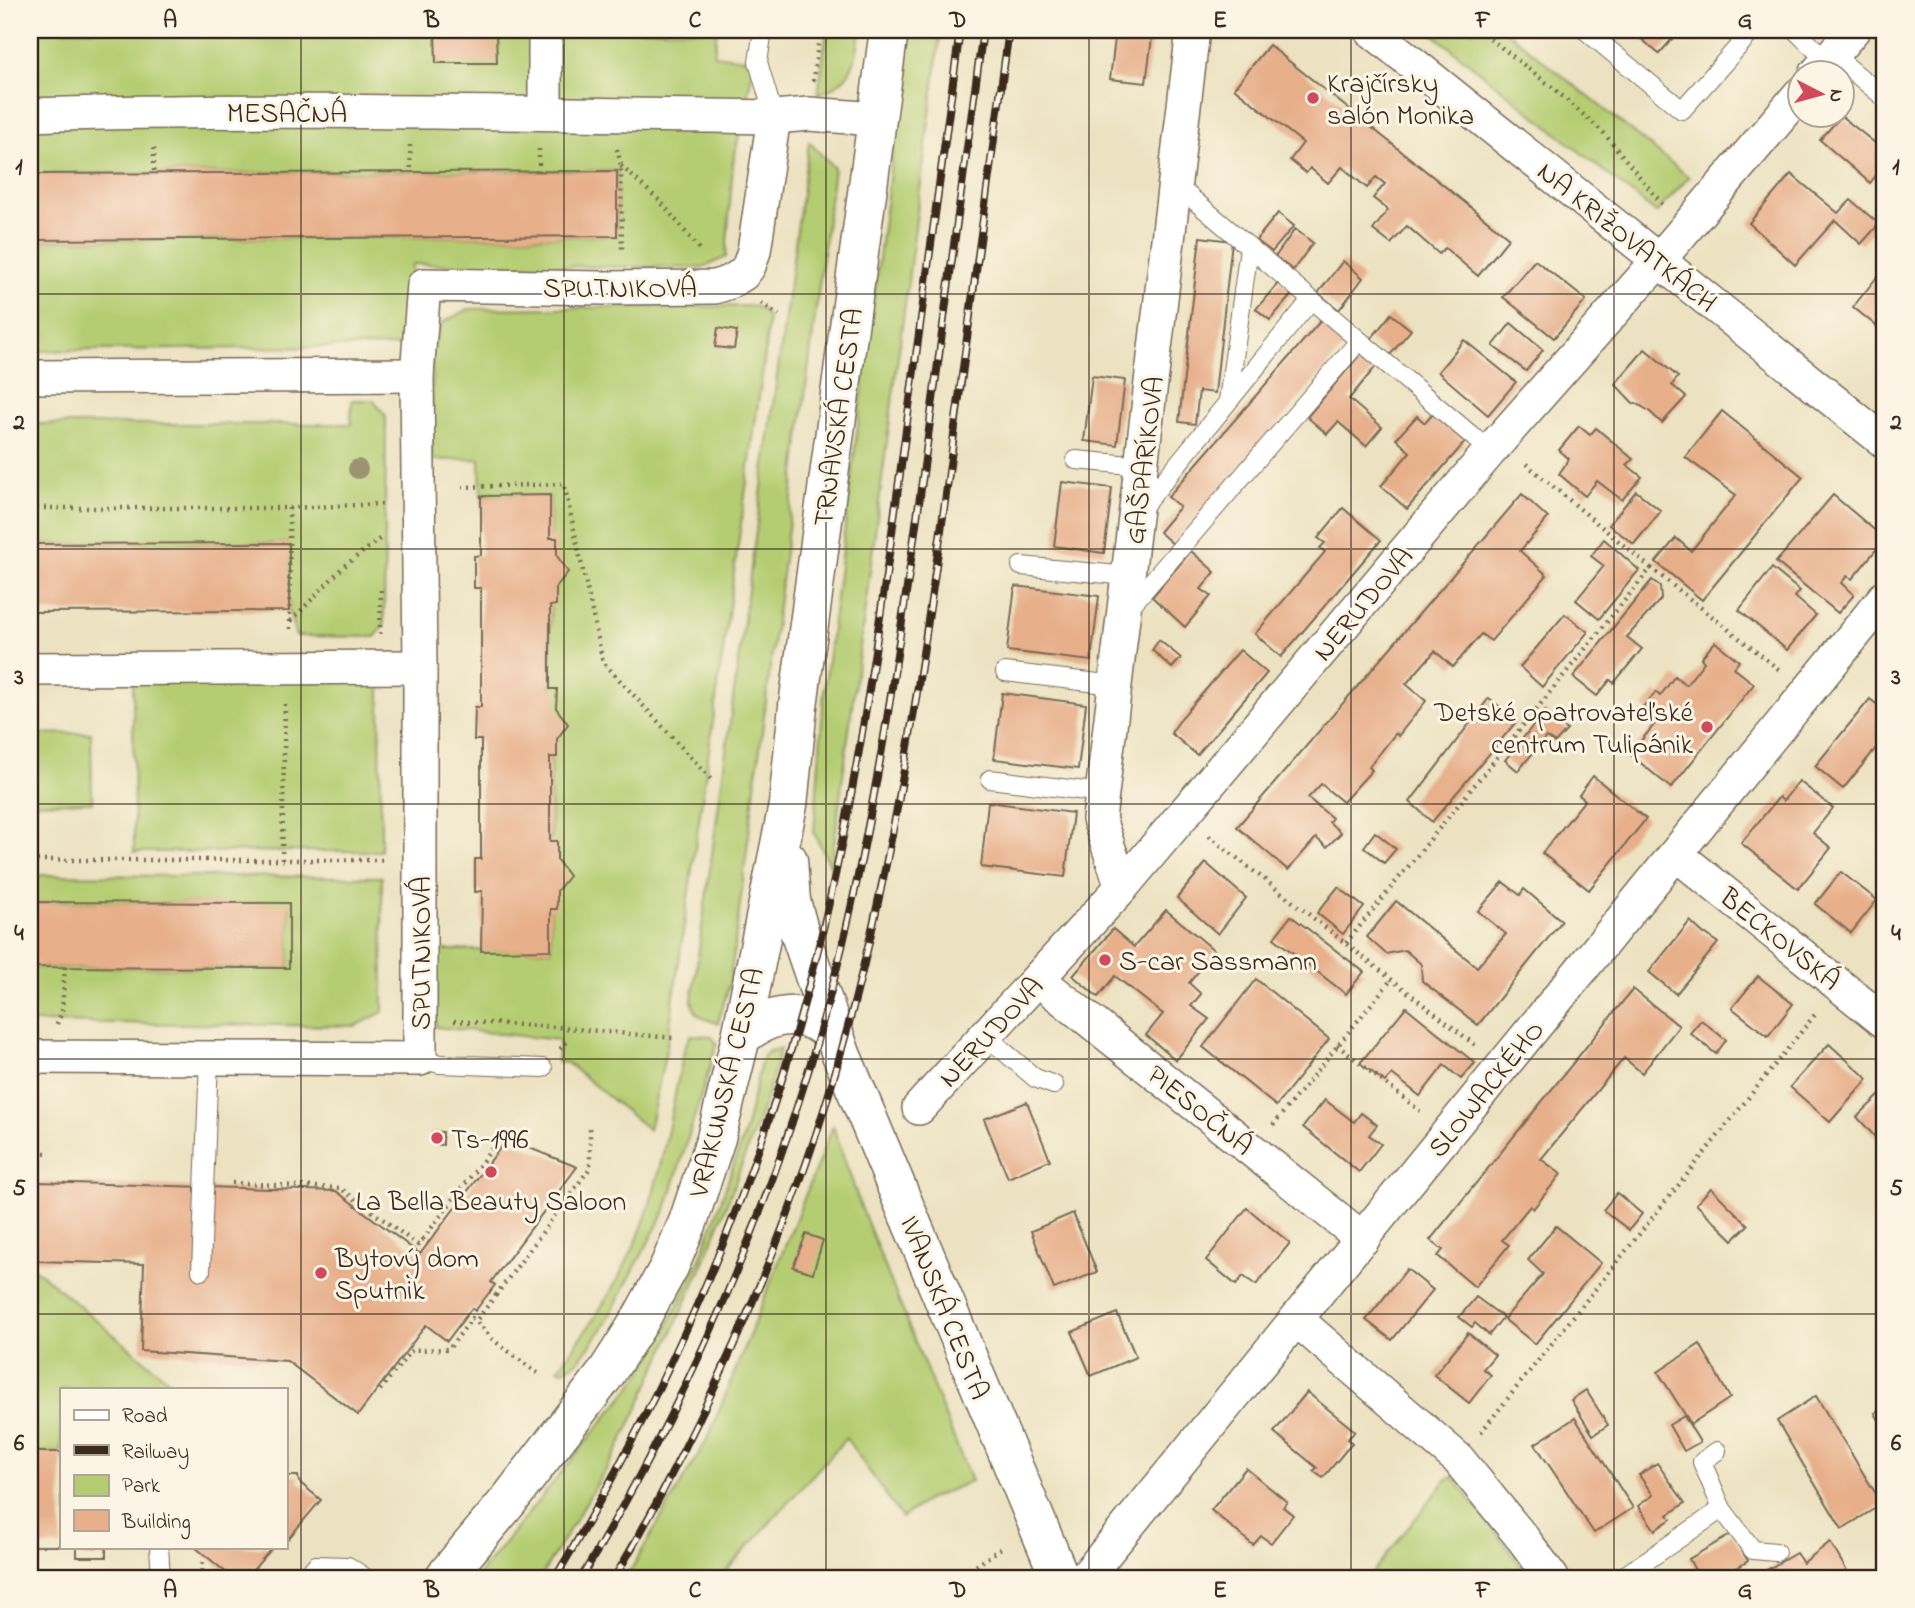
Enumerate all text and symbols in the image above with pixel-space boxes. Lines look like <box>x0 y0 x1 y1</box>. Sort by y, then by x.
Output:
text: A <box>163 5 177 38</box>
text: B <box>423 5 440 38</box>
text: C <box>689 5 702 38</box>
text: D <box>949 5 966 38</box>
text: E <box>1213 5 1227 38</box>
text: F <box>1475 5 1491 38</box>
text: G <box>1738 5 1752 38</box>
north arrow <box>1786 60 1856 130</box>
place label: Krajčírsky salón Monika <box>1327 65 1474 138</box>
text: N <box>1821 88 1850 103</box>
marker: Krajčírsky salón Monika <box>1305 90 1321 106</box>
street label: MESAČNÁ <box>227 95 347 136</box>
text: 1 <box>15 152 23 185</box>
text: 1 <box>1892 152 1900 185</box>
street label: NA KRIŽOVATKÁCH <box>1527 153 1725 324</box>
street label: SPUTNIKOVÁ <box>543 270 697 311</box>
street label: TRNAVSKÁ CESTA <box>805 306 876 529</box>
street label: GAŠPARÍKOVA <box>1116 374 1177 547</box>
text: 2 <box>12 407 25 440</box>
text: 2 <box>1889 407 1902 440</box>
street label: NERUDOVA <box>1304 539 1425 671</box>
text: 3 <box>13 662 24 695</box>
text: 3 <box>1890 662 1901 695</box>
place label: Detské opatrovateľské centrum Tulipánik <box>1433 694 1694 767</box>
marker: Detské opatrovateľské centrum Tulipánik <box>1699 719 1715 735</box>
street label: SPUTNIKOVÁ <box>403 876 444 1030</box>
street label: BECKOVSKÁ <box>1709 878 1848 1002</box>
text: 4 <box>14 918 24 951</box>
text: 4 <box>1891 918 1901 951</box>
place label: S-car Sassmann <box>1119 943 1317 984</box>
marker: S-car Sassmann <box>1097 952 1113 968</box>
street label: VRAKUNSKÁ CESTA <box>680 964 777 1203</box>
street label: NERUDOVA <box>930 969 1055 1098</box>
street label: SLOWACKÉHO <box>1419 1013 1556 1168</box>
street label: PIESOČNÁ <box>1137 1056 1261 1167</box>
place label: Ts-1996 <box>451 1121 528 1162</box>
marker: Ts-1996 <box>429 1130 445 1146</box>
marker: La Bella Beauty Saloon <box>483 1164 499 1180</box>
text: 5 <box>12 1173 26 1206</box>
text: 5 <box>1889 1173 1903 1206</box>
place label: La Bella Beauty Saloon <box>356 1183 626 1224</box>
street label: IVANSKÁ CESTA <box>887 1210 998 1407</box>
place label: Bytový dom Sputnik <box>334 1240 479 1313</box>
marker: Bytový dom Sputnik <box>313 1265 329 1281</box>
legend <box>60 1388 287 1548</box>
text: Road <box>122 1402 168 1432</box>
text: 6 <box>14 1428 25 1461</box>
text: 6 <box>1891 1428 1902 1461</box>
text: Railway <box>122 1438 189 1470</box>
text: Park <box>122 1472 161 1502</box>
text: Building <box>121 1508 191 1540</box>
text: A <box>163 1575 177 1608</box>
text: B <box>423 1575 440 1608</box>
text: C <box>689 1575 702 1608</box>
text: D <box>949 1575 966 1608</box>
text: E <box>1213 1575 1227 1608</box>
text: F <box>1475 1575 1491 1608</box>
text: G <box>1738 1575 1752 1608</box>

